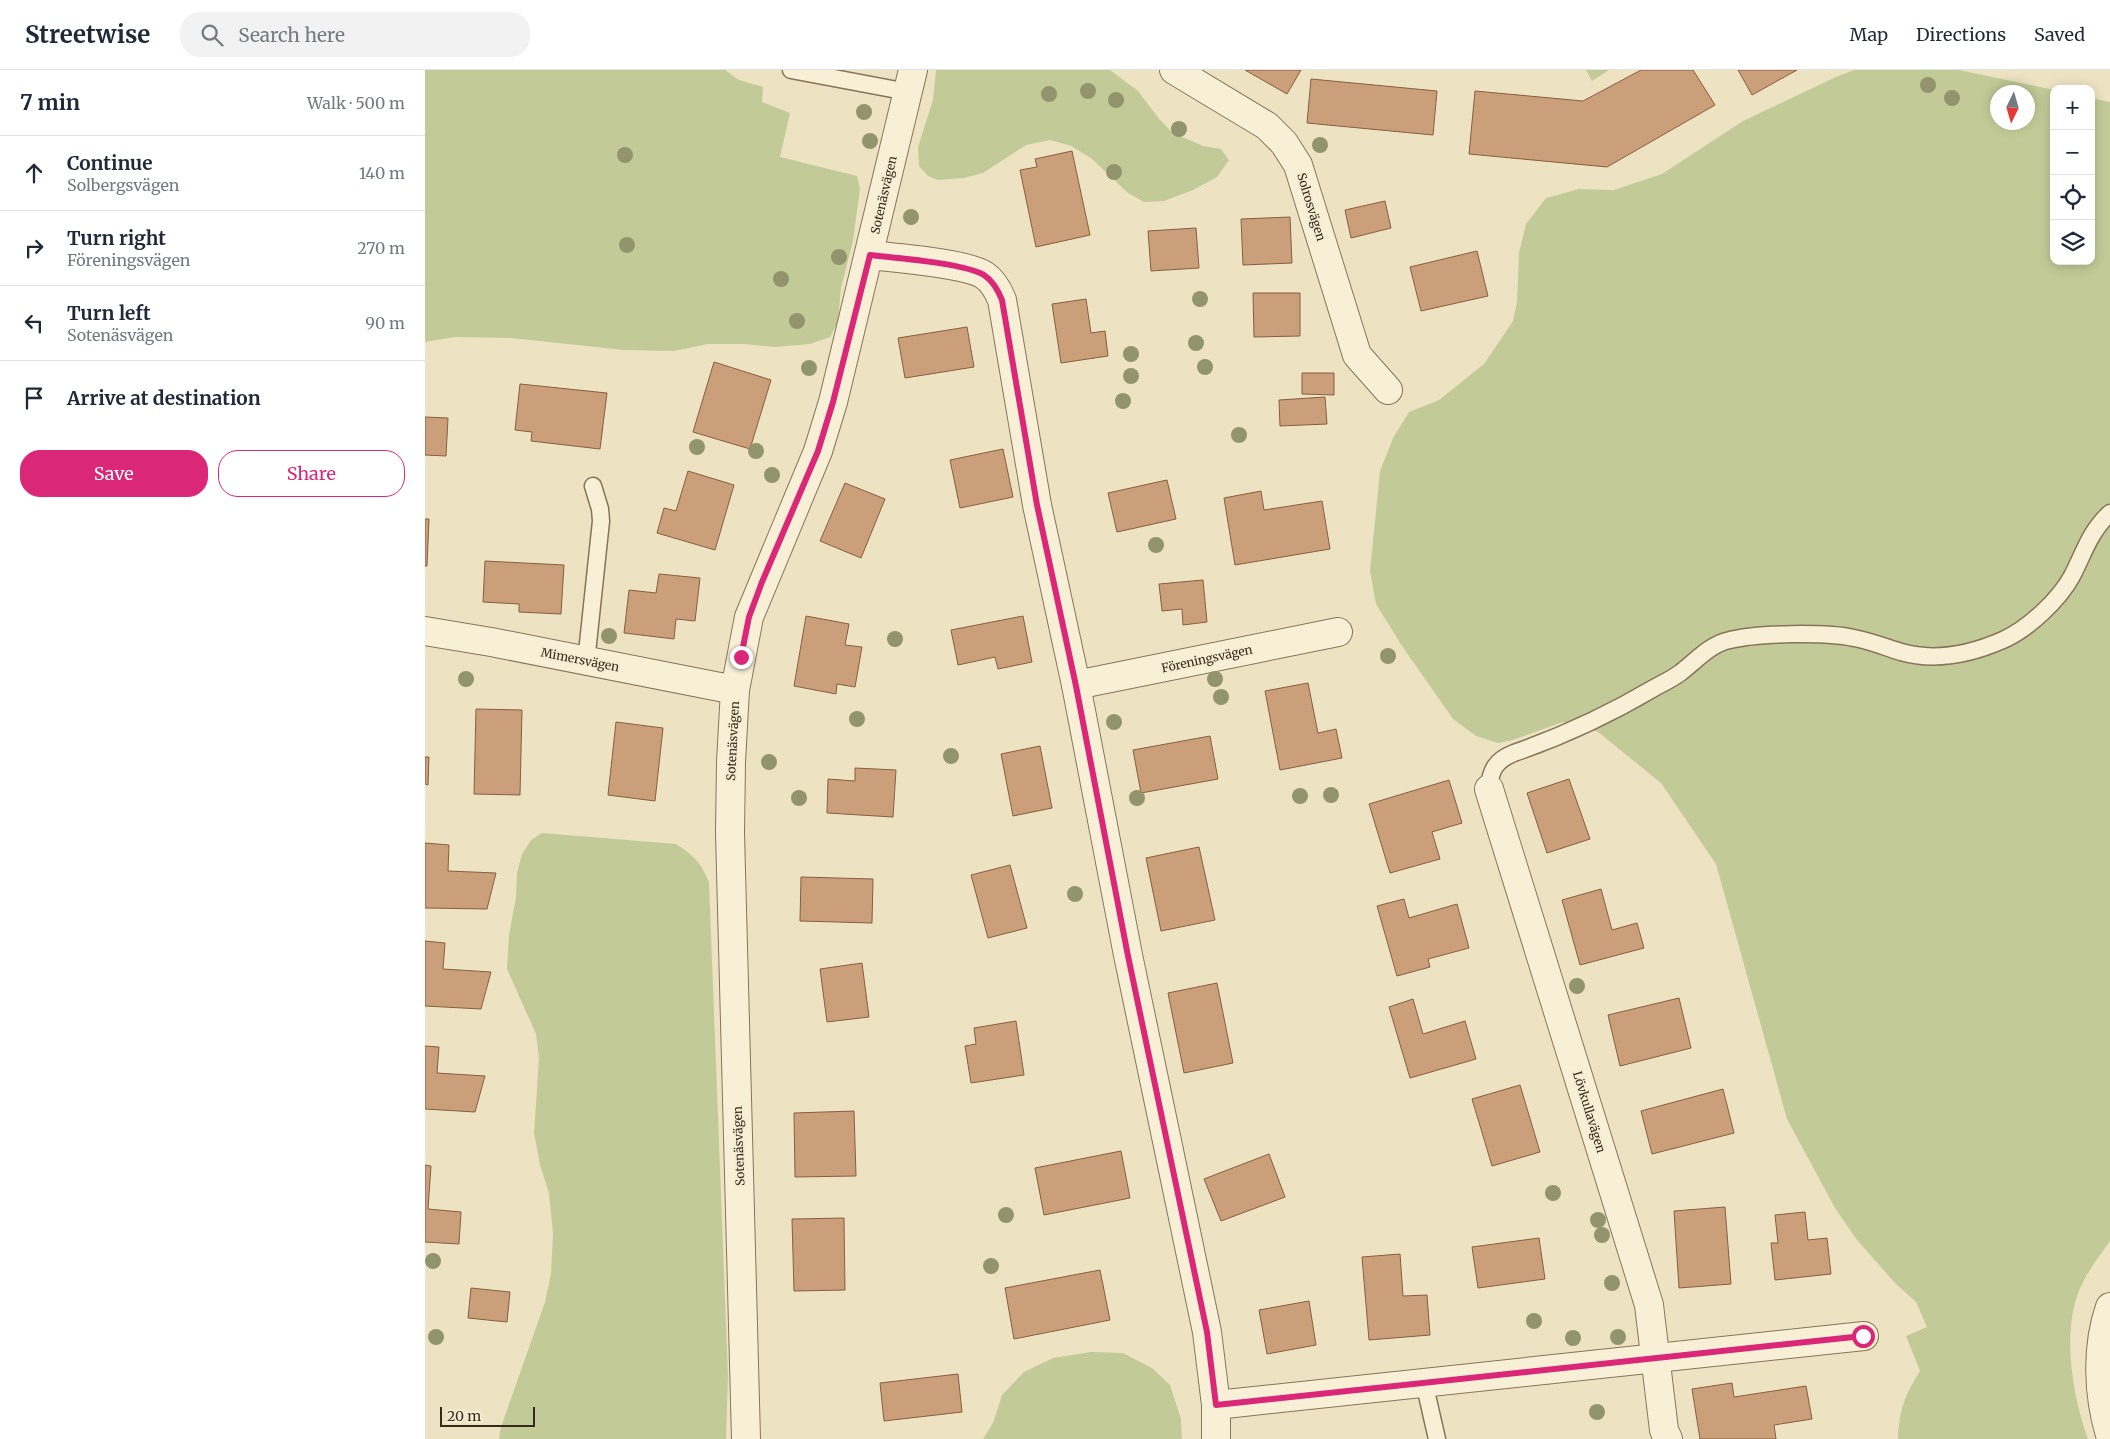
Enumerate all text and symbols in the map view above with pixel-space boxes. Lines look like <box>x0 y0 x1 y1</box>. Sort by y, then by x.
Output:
search box <box>180 12 530 57</box>
text: Streetwise <box>25 19 150 50</box>
icon: search <box>198 21 226 49</box>
text: Search here <box>238 23 345 47</box>
text: Map <box>1850 23 1888 46</box>
text: Directions <box>1916 23 2006 46</box>
text: Saved <box>2034 23 2085 46</box>
north arrow <box>1990 85 2035 130</box>
map controls <box>2050 85 2095 265</box>
button: + <box>2050 85 2095 130</box>
text: 7 min <box>20 89 80 116</box>
text: Walk · 500 m <box>307 93 405 113</box>
button: − <box>2050 130 2095 175</box>
text: Continue <box>67 151 153 175</box>
street label: Sotenäsvägen <box>867 154 900 235</box>
icon: ahead <box>20 159 48 187</box>
text: 140 m <box>359 163 405 183</box>
street label: Solrosvägen <box>1294 171 1329 243</box>
text: Solbergsvägen <box>67 175 179 195</box>
button: locate <box>2050 175 2095 220</box>
button: layers <box>2050 220 2095 265</box>
text: Turn right <box>67 226 166 250</box>
icon: right <box>20 234 48 262</box>
text: 270 m <box>357 238 405 258</box>
text: Föreningsvägen <box>67 250 190 270</box>
text: Turn left <box>67 301 151 325</box>
icon: left <box>20 309 48 337</box>
text: 90 m <box>365 313 405 333</box>
text: Sotenäsvägen <box>67 325 173 345</box>
icon: arrive <box>20 384 48 412</box>
text: Arrive at destination <box>67 386 261 410</box>
button: Save <box>20 450 208 497</box>
button: Share <box>218 450 405 497</box>
street label: Föreningsvägen <box>1160 642 1254 675</box>
street label: Mimersvägen <box>540 645 621 674</box>
route end <box>730 646 753 669</box>
street label: Sotenäsvägen <box>723 701 742 781</box>
street label: Lövkullavägen <box>1570 1069 1609 1154</box>
street label: Sotenäsvägen <box>730 1106 747 1186</box>
route start <box>1852 1325 1875 1348</box>
scale bar <box>440 1404 535 1427</box>
text: 20 m <box>447 1407 481 1425</box>

